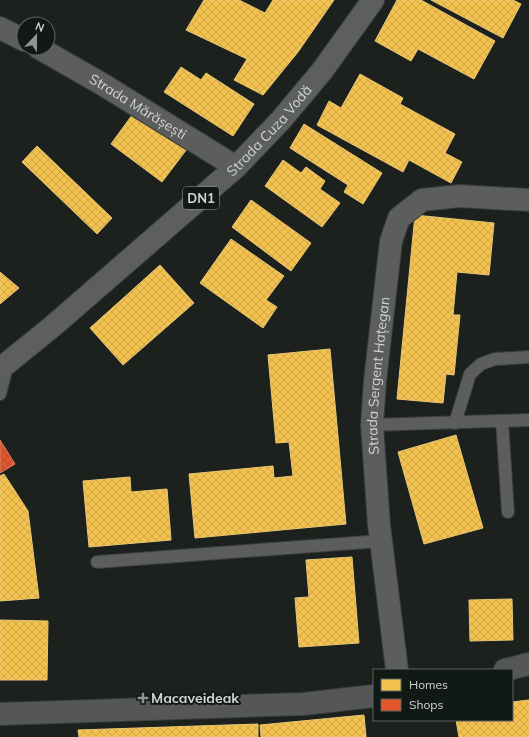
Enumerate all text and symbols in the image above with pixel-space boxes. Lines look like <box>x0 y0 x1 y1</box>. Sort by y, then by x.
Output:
north arrow <box>16 16 56 56</box>
text: N <box>33 19 46 35</box>
street label: Strada Mărășești <box>86 70 190 143</box>
street label: Strada Cuza Vodă <box>223 81 316 180</box>
road number: DN1 <box>183 187 219 209</box>
street label: Strada Sergent Hațegan <box>363 296 394 455</box>
legend <box>373 669 513 721</box>
text: Homes <box>409 677 448 692</box>
place label: Macaveideak <box>151 689 239 707</box>
marker: Macaveideak <box>138 693 148 703</box>
text: Shops <box>409 697 444 712</box>

